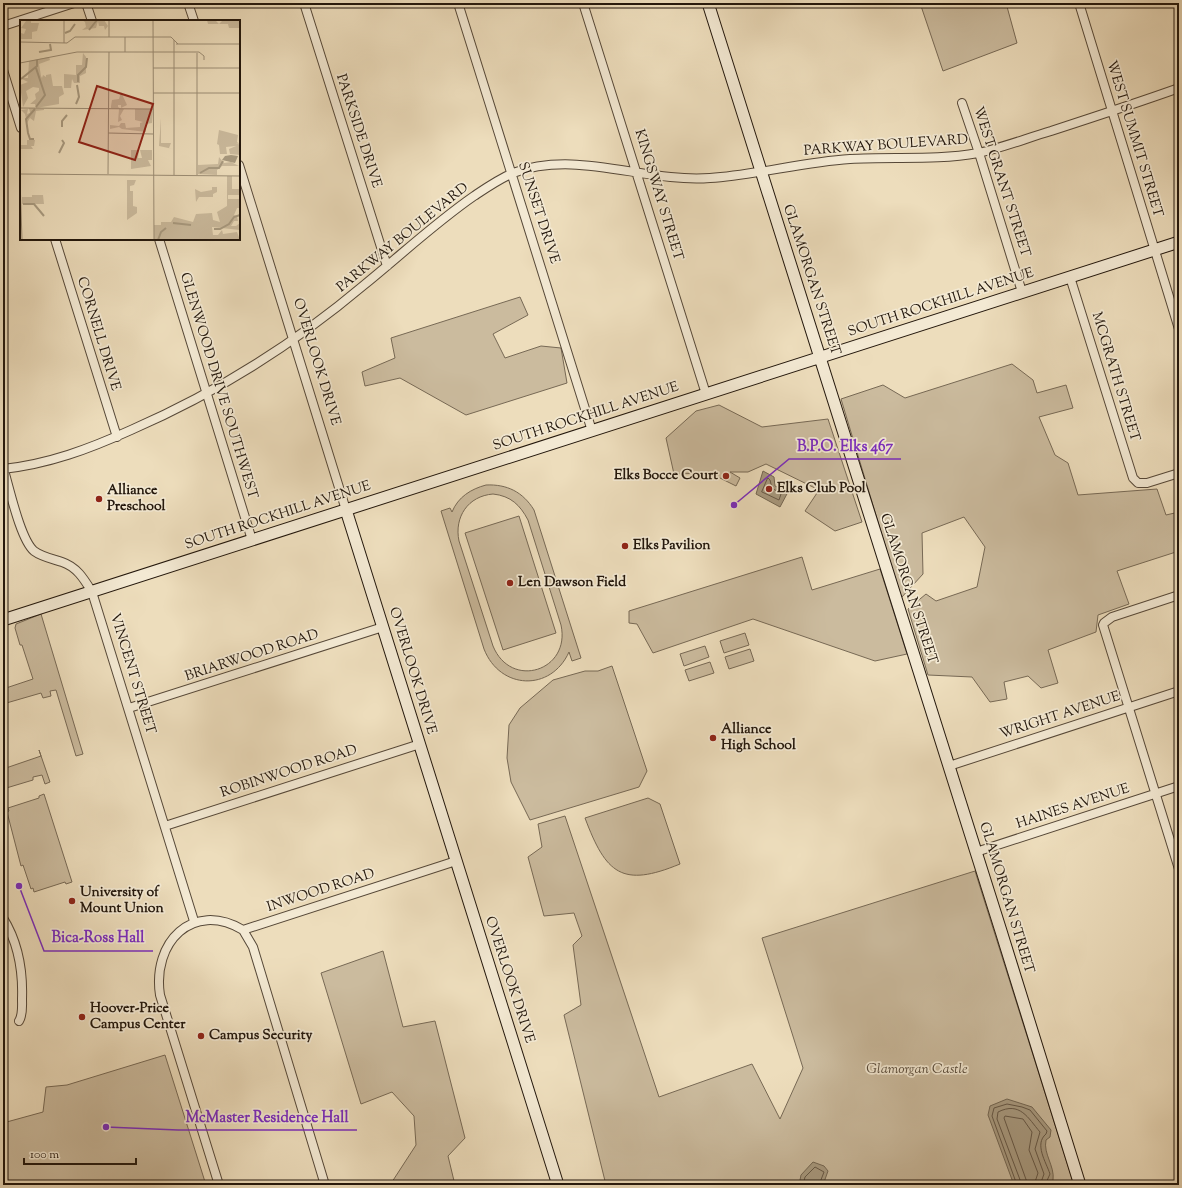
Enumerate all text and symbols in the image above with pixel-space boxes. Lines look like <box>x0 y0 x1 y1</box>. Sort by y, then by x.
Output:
inset map <box>20 20 240 240</box>
street label: WEST SUMMIT STREET <box>1101 58 1167 220</box>
street label: PARKSIDE DRIVE <box>330 71 386 191</box>
street label: WEST GRANT STREET <box>967 104 1035 260</box>
street label: KINGSWAY STREET <box>629 127 688 263</box>
street label: PARKWAY BOULEVARD <box>803 130 969 162</box>
street label: SUNSET DRIVE <box>512 159 564 267</box>
street label: PARKWAY BOULEVARD <box>333 178 473 298</box>
street label: GLAMORGAN STREET <box>777 202 845 358</box>
street label: SOUTH ROCKHILL AVENUE <box>845 263 1037 343</box>
street label: GLENWOOD DRIVE SOUTHWEST <box>174 270 262 502</box>
street label: CORNELL DRIVE <box>71 275 125 394</box>
street label: OVERLOOK DRIVE <box>287 296 345 429</box>
street label: MCGRATH STREET <box>1086 310 1144 444</box>
street label: SOUTH ROCKHILL AVENUE <box>490 377 682 457</box>
callout: B.P.O. Elks 467 <box>789 432 901 459</box>
text: B.P.O. Elks 467 <box>797 437 894 458</box>
place label: Elks Bocce Court <box>614 466 718 486</box>
marker: Elks Bocce Court <box>721 471 731 481</box>
street label: SOUTH ROCKHILL AVENUE <box>182 476 374 556</box>
place label: Elks Club Pool <box>777 479 866 499</box>
place label: Alliance Preschool <box>107 481 166 517</box>
marker: Elks Club Pool <box>764 484 774 494</box>
marker: Alliance Preschool <box>94 494 104 504</box>
street label: GLAMORGAN STREET <box>874 511 942 667</box>
place label: Elks Pavilion <box>633 536 711 556</box>
marker: Elks Pavilion <box>620 541 630 551</box>
place label: Len Dawson Field <box>518 573 626 593</box>
marker: Len Dawson Field <box>505 578 515 588</box>
street label: OVERLOOK DRIVE <box>383 605 441 738</box>
street label: VINCENT STREET <box>104 611 160 737</box>
street label: BRIARWOOD ROAD <box>182 625 322 687</box>
street label: WRIGHT AVENUE <box>997 687 1123 745</box>
place label: Alliance High School <box>721 720 796 756</box>
marker: Alliance High School <box>708 733 718 743</box>
street label: ROBINWOOD ROAD <box>218 740 360 804</box>
street label: HAINES AVENUE <box>1014 779 1133 835</box>
street label: GLAMORGAN STREET <box>973 820 1039 976</box>
street label: INWOOD ROAD <box>265 864 377 918</box>
place label: University of Mount Union <box>80 883 165 919</box>
marker: University of Mount Union <box>67 896 77 906</box>
street label: OVERLOOK DRIVE <box>479 914 539 1047</box>
callout: Bica-Ross Hall <box>44 924 153 951</box>
text: Bica-Ross Hall <box>52 928 145 949</box>
place label: Hoover-Price Campus Center <box>90 999 186 1035</box>
marker: Hoover-Price Campus Center <box>77 1012 87 1022</box>
place label: Campus Security <box>209 1026 313 1046</box>
marker: Campus Security <box>196 1031 206 1041</box>
park label: Glamorgan Castle <box>866 1060 968 1080</box>
callout: McMaster Residence Hall <box>178 1103 357 1130</box>
text: McMaster Residence Hall <box>185 1108 349 1129</box>
scale bar <box>24 1140 136 1166</box>
text: 100 m <box>30 1146 59 1164</box>

